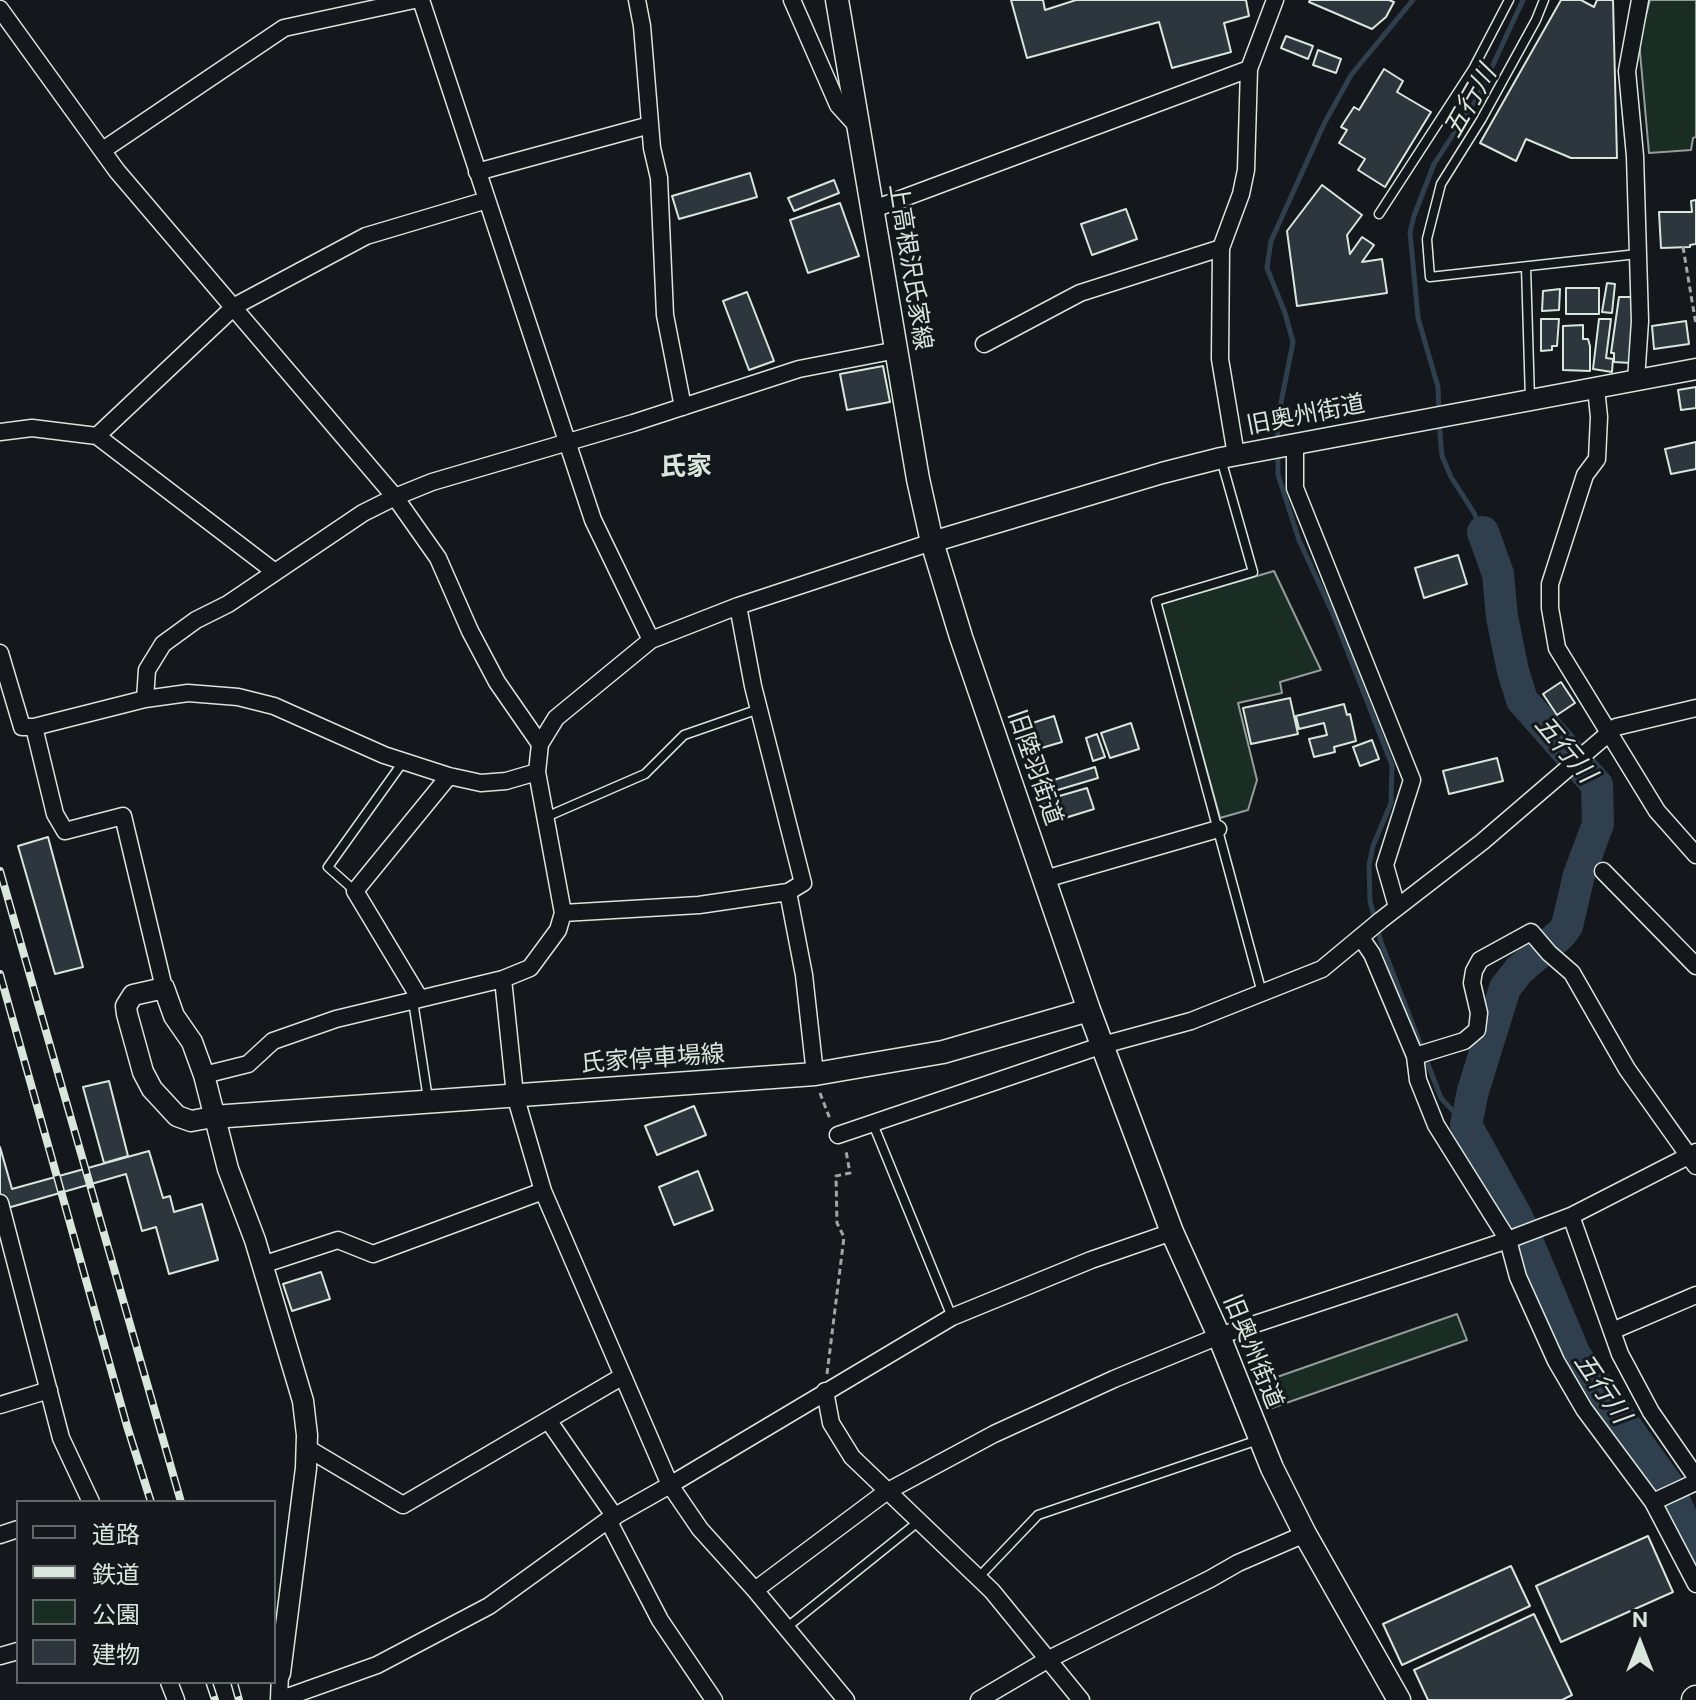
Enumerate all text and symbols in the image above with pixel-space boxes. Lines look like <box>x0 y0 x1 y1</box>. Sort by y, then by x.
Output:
water label: 五行川 <box>1438 60 1504 144</box>
street label: 上高根沢氏家線 <box>882 182 936 352</box>
street label: 旧奥州街道 <box>1244 390 1368 442</box>
district label: 氏家 <box>660 452 712 484</box>
street label: 旧陸羽街道 <box>1001 707 1067 829</box>
water label: 五行川 <box>1527 710 1601 790</box>
street label: 氏家停車場線 <box>580 1041 726 1079</box>
street label: 旧奥州街道 <box>1216 1291 1288 1413</box>
water label: 五行川 <box>1566 1348 1636 1430</box>
legend <box>16 1500 276 1684</box>
text: 道路 <box>92 1519 140 1550</box>
text: 鉄道 <box>92 1559 140 1590</box>
text: 公園 <box>92 1599 140 1630</box>
north arrow <box>1600 1604 1680 1684</box>
text: N <box>1632 1605 1648 1634</box>
text: 建物 <box>92 1639 140 1670</box>

